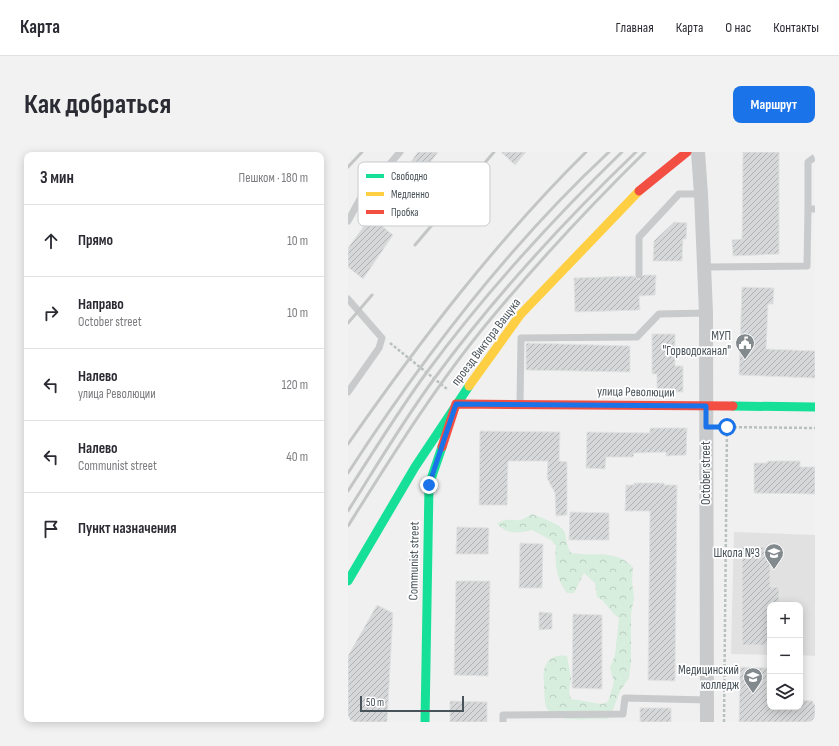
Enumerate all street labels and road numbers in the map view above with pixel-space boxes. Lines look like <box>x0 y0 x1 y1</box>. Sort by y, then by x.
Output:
street label: проезд Виктора Ващука <box>448 295 524 389</box>
street label: улица Революции <box>597 383 675 401</box>
street label: October street <box>698 441 714 505</box>
street label: Communist street <box>405 521 423 601</box>

